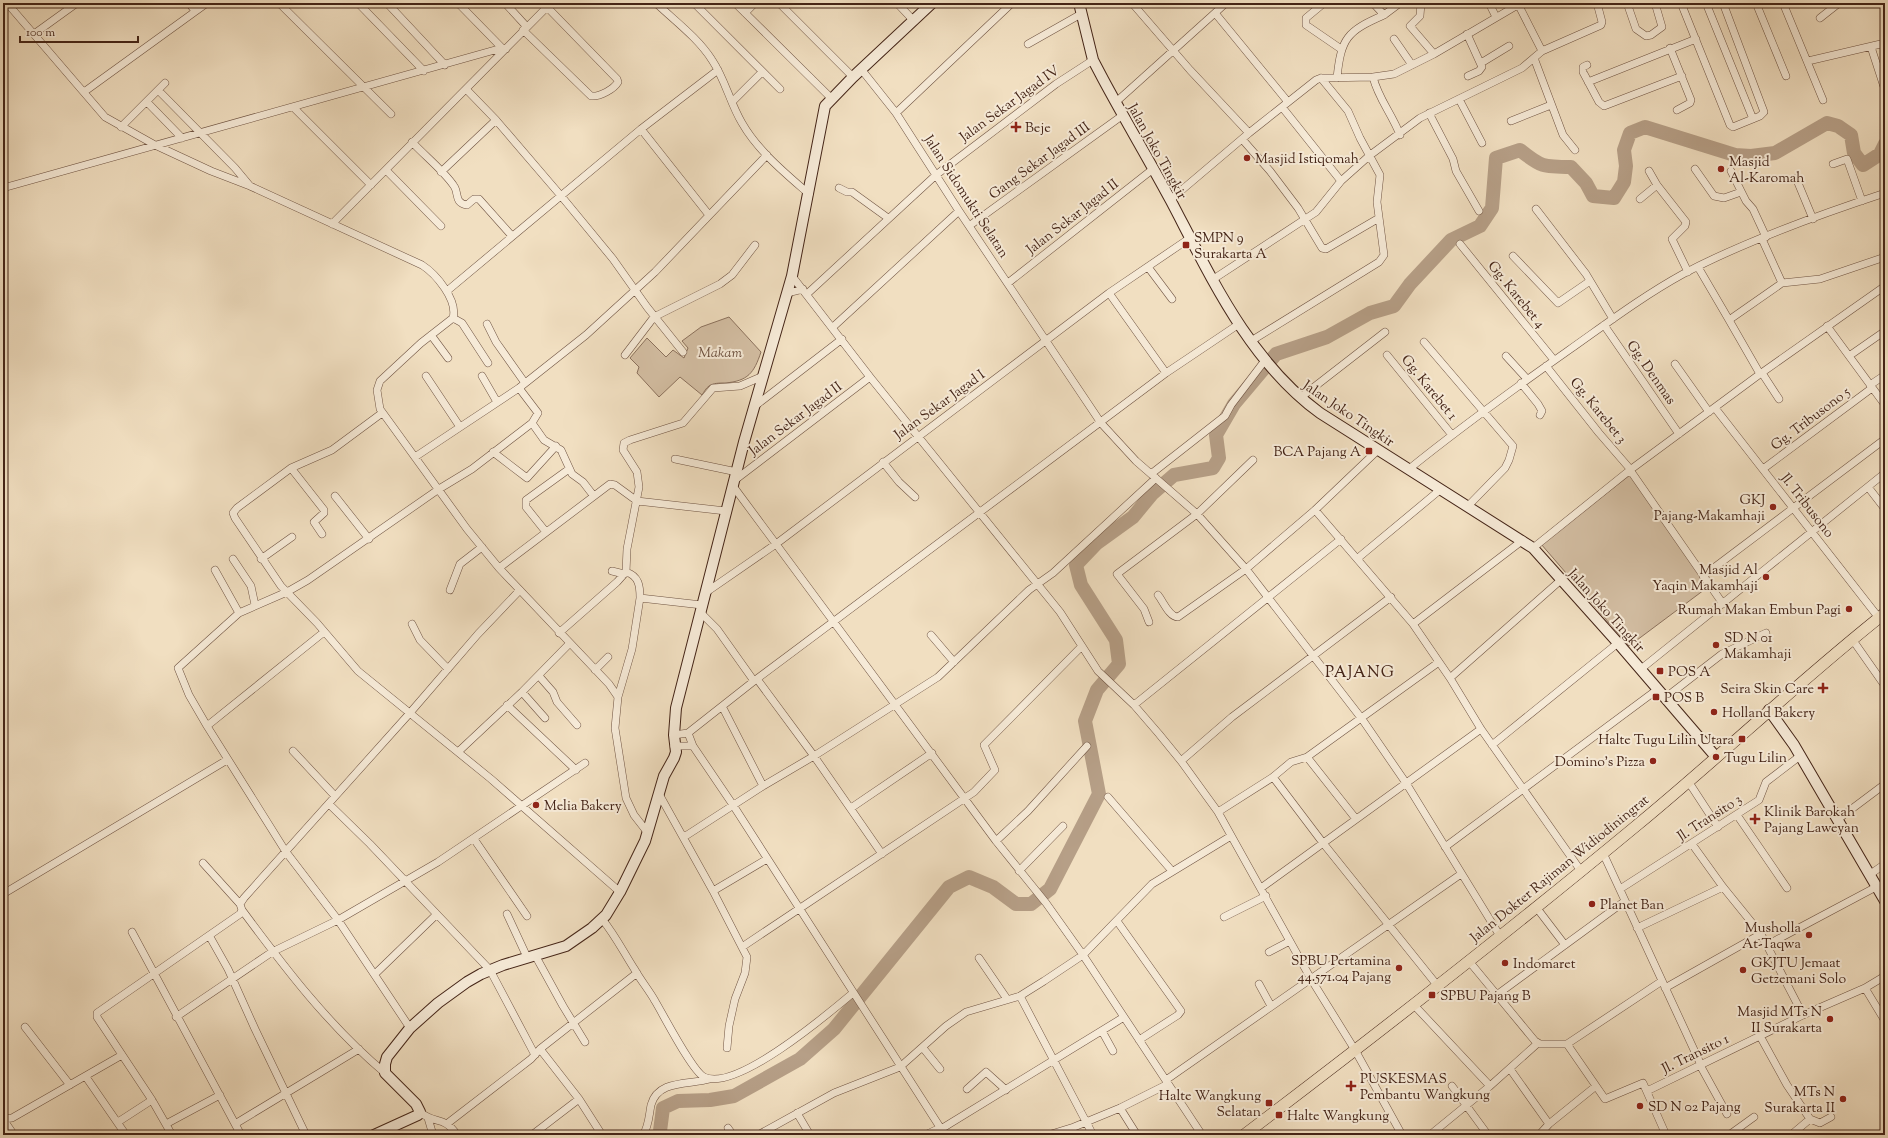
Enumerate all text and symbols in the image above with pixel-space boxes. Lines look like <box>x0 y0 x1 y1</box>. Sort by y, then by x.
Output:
scale bar <box>20 18 138 44</box>
text: 100 m <box>26 24 55 42</box>
street label: Jalan Sekar Jagad IV <box>955 61 1065 148</box>
street label: Jalan Joko Tingkir <box>1121 100 1191 204</box>
street label: Gang Sekar Jagad III <box>985 118 1095 205</box>
place label: Beje <box>1025 119 1051 139</box>
marker: Beje <box>1010 121 1022 133</box>
street label: Jalan Sidomukti Selatan <box>917 131 1013 263</box>
place label: Masjid Istiqomah <box>1255 150 1359 170</box>
marker: Masjid Istiqomah <box>1242 153 1252 163</box>
place label: Masjid Al-Karomah <box>1729 153 1804 189</box>
marker: Masjid Al-Karomah <box>1716 164 1726 174</box>
street label: Jalan Sekar Jagad II <box>1022 175 1124 261</box>
place label: SMPN 9 Surakarta A <box>1194 229 1267 265</box>
marker: SMPN 9 Surakarta A <box>1181 240 1191 250</box>
street label: Gg. Karebet 4 <box>1482 257 1549 333</box>
street label: Gg. Denmas <box>1621 337 1680 409</box>
park label: Makam <box>698 344 742 364</box>
street label: Gg. Karebet 1 <box>1396 351 1461 426</box>
street label: Jalan Sekar Jagad I <box>890 366 990 446</box>
street label: Gg. Karebet 3 <box>1564 374 1631 449</box>
street label: Jalan Joko Tingkir <box>1297 376 1398 453</box>
street label: Jalan Sekar Jagad II <box>744 378 847 462</box>
street label: Gg. Tribusono 5 <box>1767 383 1855 456</box>
place label: BCA Pajang A <box>1273 443 1362 463</box>
marker: BCA Pajang A <box>1364 446 1374 456</box>
street label: Jl. Tribusono <box>1774 469 1838 543</box>
place label: GKJ Pajang-Makamhaji <box>1654 491 1765 527</box>
marker: GKJ Pajang-Makamhaji <box>1768 502 1778 512</box>
place label: Masjid Al Yaqin Makamhaji <box>1652 561 1758 597</box>
street label: Jalan Joko Tingkir <box>1562 564 1649 658</box>
marker: Masjid Al Yaqin Makamhaji <box>1761 572 1771 582</box>
place label: Rumah Makan Embun Pagi <box>1678 601 1841 621</box>
marker: Rumah Makan Embun Pagi <box>1844 604 1854 614</box>
place label: SD N 01 Makamhaji <box>1724 629 1791 665</box>
marker: SD N 01 Makamhaji <box>1711 640 1721 650</box>
district label: PAJANG <box>1325 662 1395 685</box>
place label: POS A <box>1668 663 1711 683</box>
marker: POS A <box>1655 666 1665 676</box>
place label: Seira Skin Care <box>1720 680 1814 700</box>
marker: Seira Skin Care <box>1817 682 1829 694</box>
place label: POS B <box>1664 689 1704 709</box>
marker: POS B <box>1651 692 1661 702</box>
place label: Holland Bakery <box>1722 704 1815 724</box>
marker: Holland Bakery <box>1709 707 1719 717</box>
place label: Halte Tugu Lilin Utara <box>1598 731 1735 751</box>
marker: Halte Tugu Lilin Utara <box>1737 734 1747 744</box>
place label: Tugu Lilin <box>1724 749 1787 769</box>
marker: Tugu Lilin <box>1711 752 1721 762</box>
place label: Domino's Pizza <box>1555 753 1646 773</box>
marker: Domino's Pizza <box>1648 756 1658 766</box>
street label: Jl. Transito 3 <box>1673 790 1747 848</box>
street label: Jalan Dokter Rajiman Widiodiningrat <box>1466 791 1654 949</box>
place label: Melia Bakery <box>544 797 622 817</box>
marker: Melia Bakery <box>531 800 541 810</box>
place label: Klinik Barokah Pajang Laweyan <box>1764 803 1859 839</box>
marker: Klinik Barokah Pajang Laweyan <box>1749 813 1761 825</box>
place label: Planet Ban <box>1600 896 1664 916</box>
marker: Planet Ban <box>1587 899 1597 909</box>
place label: Musholla At-Taqwa <box>1742 919 1802 955</box>
marker: Musholla At-Taqwa <box>1804 930 1814 940</box>
place label: SPBU Pertamina 44.571.04 Pajang <box>1291 952 1392 988</box>
place label: GKJTU Jemaat Getzemani Solo <box>1751 954 1846 990</box>
place label: Indomaret <box>1513 955 1576 975</box>
marker: Indomaret <box>1500 958 1510 968</box>
marker: SPBU Pertamina 44.571.04 Pajang <box>1394 963 1404 973</box>
marker: GKJTU Jemaat Getzemani Solo <box>1738 965 1748 975</box>
place label: SPBU Pajang B <box>1440 987 1531 1007</box>
marker: SPBU Pajang B <box>1427 990 1437 1000</box>
place label: Masjid MTs N II Surakarta <box>1737 1003 1823 1039</box>
marker: Masjid MTs N II Surakarta <box>1825 1014 1835 1024</box>
street label: Jl. Transito 1 <box>1658 1030 1733 1080</box>
place label: PUSKESMAS Pembantu Wangkung <box>1360 1070 1490 1106</box>
marker: PUSKESMAS Pembantu Wangkung <box>1345 1080 1357 1092</box>
place label: MTs N Surakarta II <box>1764 1083 1835 1119</box>
place label: Halte Wangkung Selatan <box>1159 1087 1261 1123</box>
marker: MTs N Surakarta II <box>1838 1094 1848 1104</box>
marker: Halte Wangkung Selatan <box>1264 1098 1274 1108</box>
place label: SD N 02 Pajang <box>1648 1098 1741 1118</box>
marker: SD N 02 Pajang <box>1635 1101 1645 1111</box>
place label: Halte Wangkung <box>1287 1107 1389 1127</box>
marker: Halte Wangkung <box>1274 1110 1284 1120</box>

